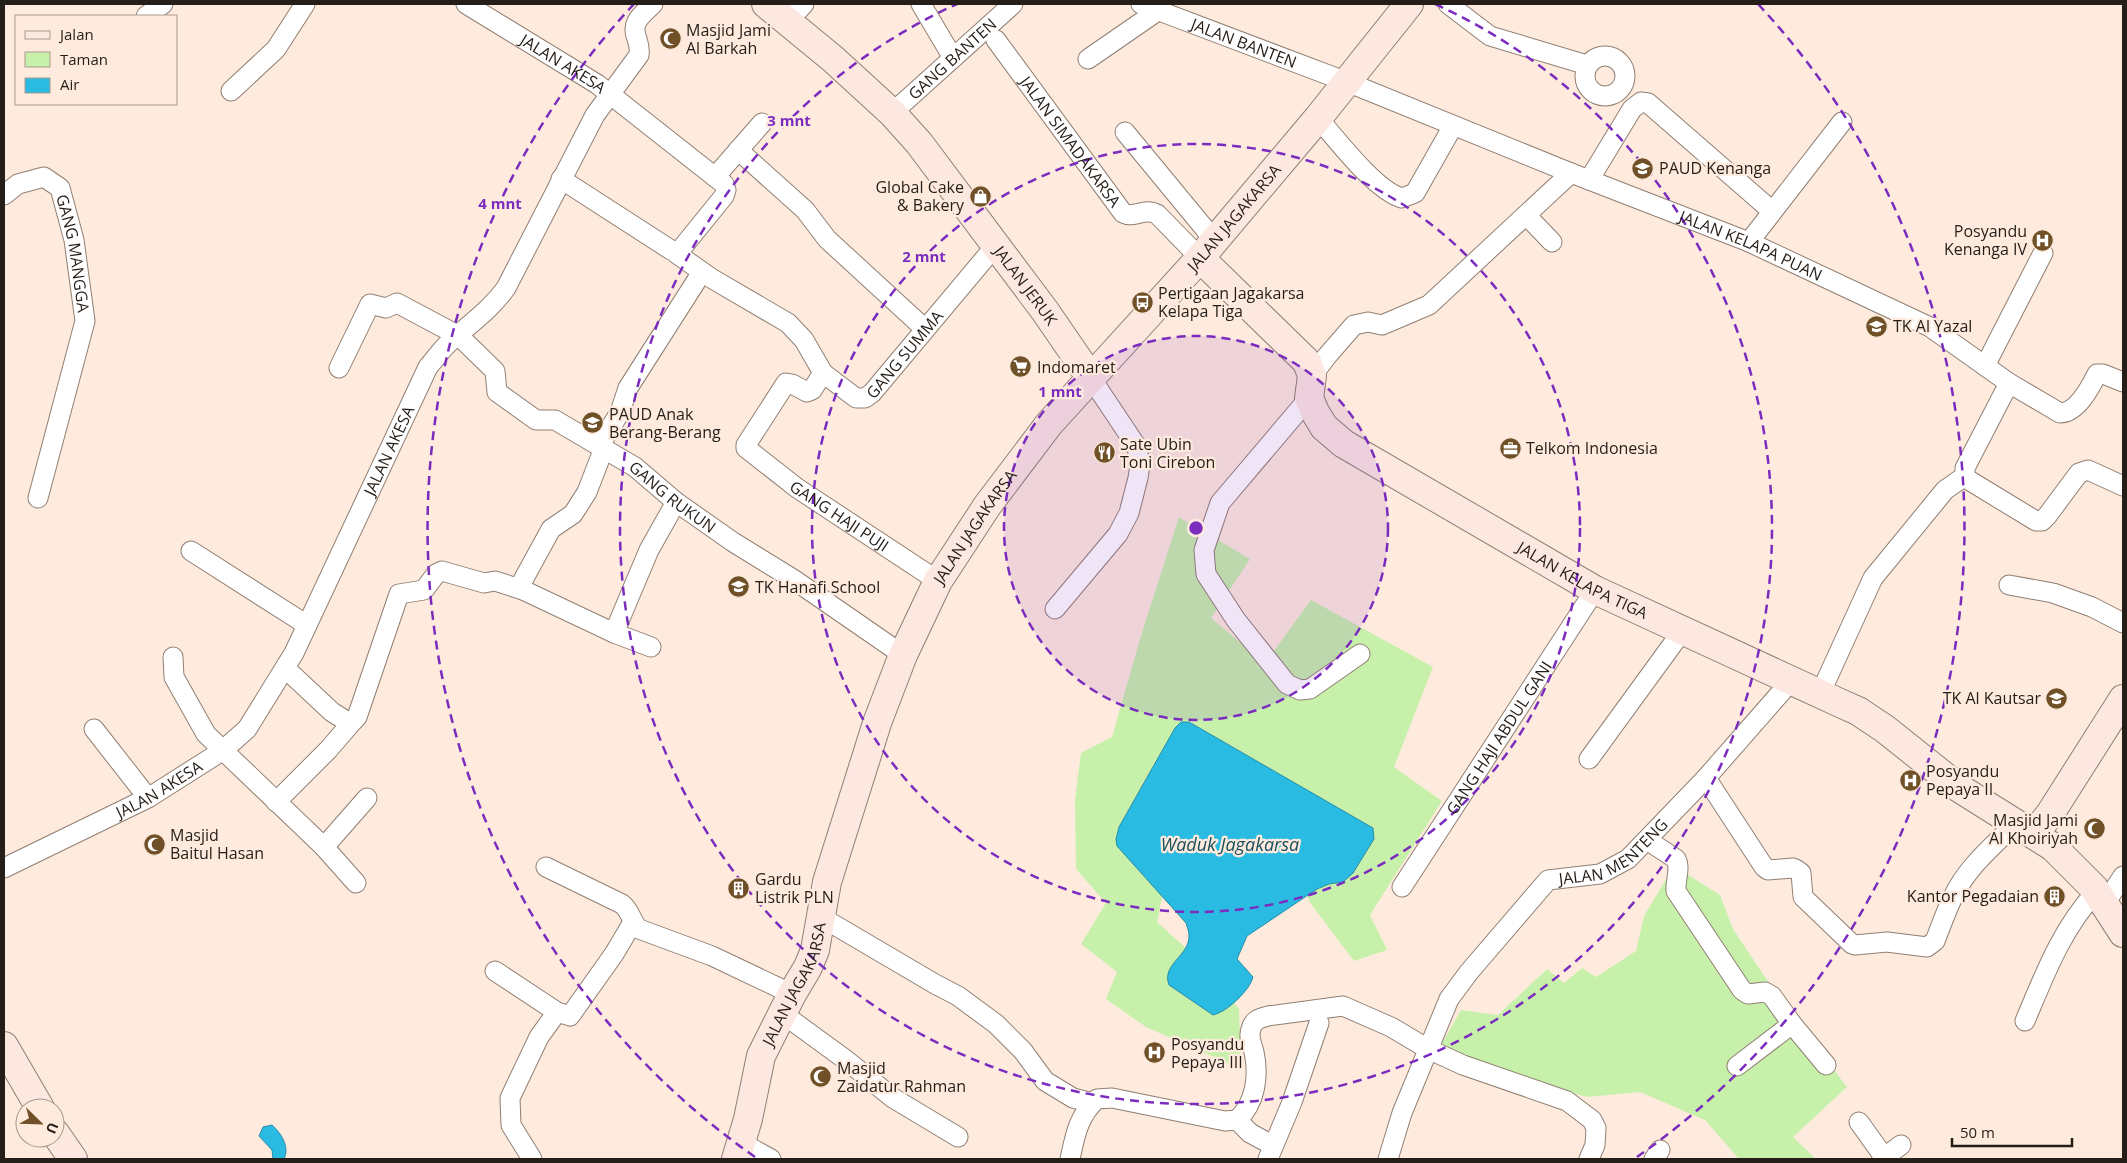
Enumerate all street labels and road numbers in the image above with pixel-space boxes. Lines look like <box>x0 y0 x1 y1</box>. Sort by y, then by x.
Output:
street label: JALAN BANTEN <box>1186 12 1300 73</box>
street label: GANG BANTEN <box>903 13 1001 104</box>
street label: JALAN AKESA <box>515 28 612 99</box>
street label: JALAN SIMADAKARSA <box>1014 70 1126 212</box>
street label: JALAN JAGAKARSA <box>1181 159 1286 278</box>
street label: GANG MANGGA <box>51 192 95 314</box>
street label: JALAN KELAPA PUAN <box>1674 204 1826 286</box>
street label: JALAN JERUK <box>988 240 1063 330</box>
street label: GANG SUMMA <box>861 305 948 403</box>
street label: JALAN AKESA <box>358 401 420 501</box>
street label: GANG RUKUN <box>625 456 720 538</box>
street label: JALAN JAGAKARSA <box>927 464 1022 590</box>
street label: GANG HAJI PUJI <box>785 475 893 557</box>
street label: JALAN KELAPA TIGA <box>1511 535 1652 624</box>
street label: GANG HAJI ABDUL GANI <box>1441 657 1557 819</box>
street label: JALAN AKESA <box>110 755 207 824</box>
street label: JALAN MENTENG <box>1556 814 1672 890</box>
street label: JALAN JAGAKARSA <box>756 920 831 1051</box>

